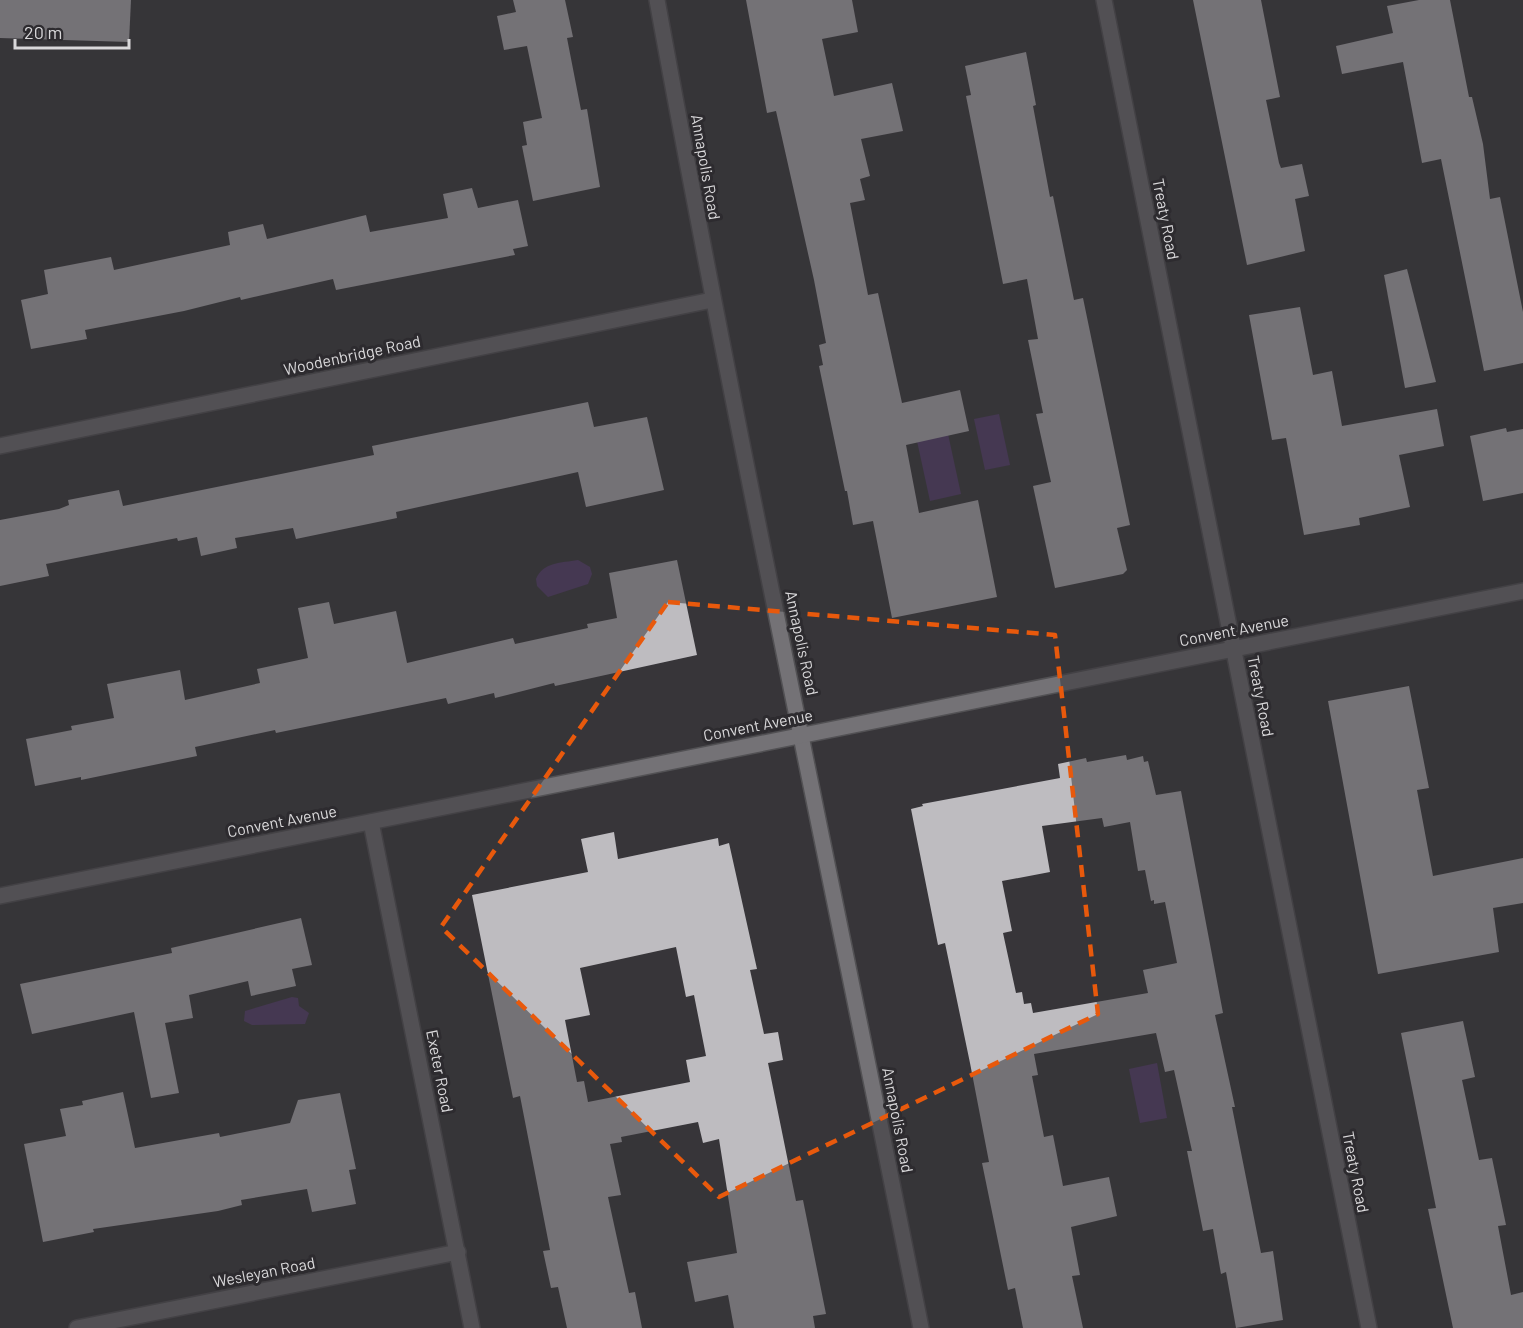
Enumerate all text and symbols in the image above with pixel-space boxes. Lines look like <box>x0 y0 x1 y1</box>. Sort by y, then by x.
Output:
scale bar <box>15 12 129 50</box>
text: 20 m <box>24 21 62 43</box>
street label: Annapolis Road <box>688 113 725 221</box>
street label: Treaty Road <box>1149 177 1184 261</box>
street label: Woodenbridge Road <box>282 331 422 378</box>
street label: Annapolis Road <box>782 589 823 697</box>
street label: Convent Avenue <box>1177 610 1290 649</box>
street label: Treaty Road <box>1244 654 1279 738</box>
street label: Convent Avenue <box>701 705 814 744</box>
street label: Convent Avenue <box>225 801 338 840</box>
street label: Exeter Road <box>423 1028 458 1114</box>
street label: Annapolis Road <box>879 1066 918 1174</box>
street label: Treaty Road <box>1339 1130 1374 1214</box>
street label: Wesleyan Road <box>211 1252 317 1291</box>

